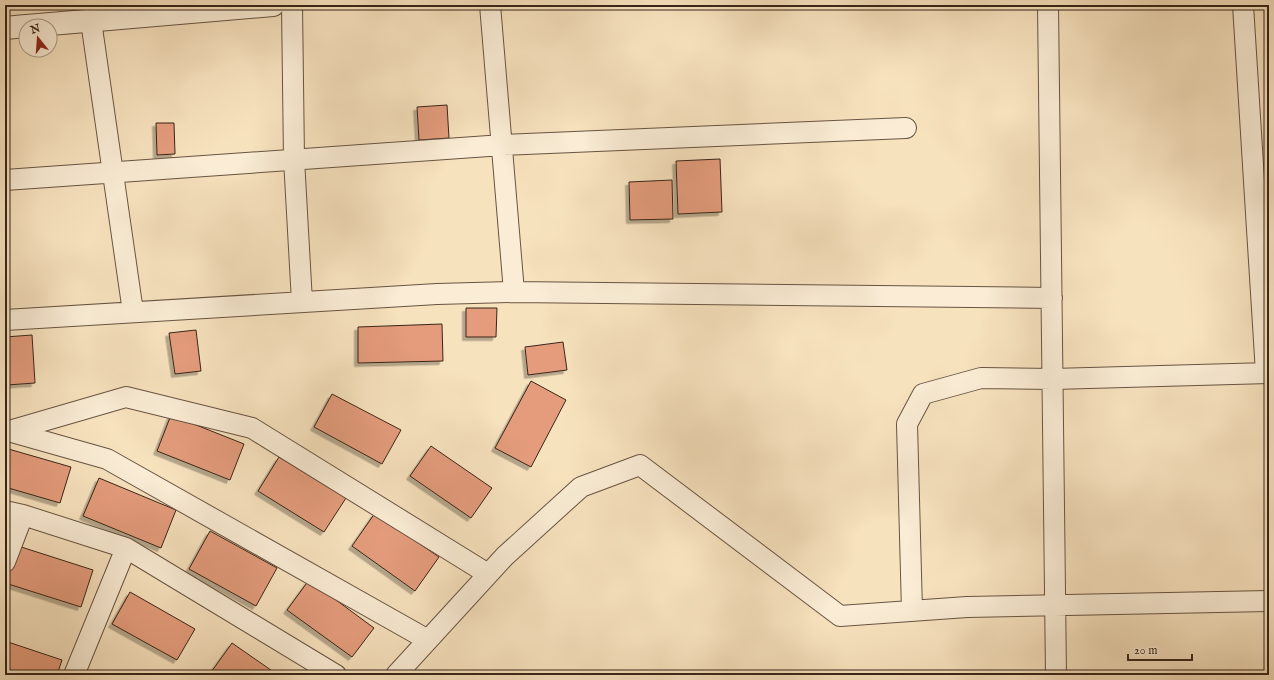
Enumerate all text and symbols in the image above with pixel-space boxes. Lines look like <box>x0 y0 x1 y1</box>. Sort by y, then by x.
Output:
north arrow <box>18 18 58 58</box>
text: N <box>28 21 42 38</box>
scale bar <box>1128 636 1192 662</box>
text: 20 m <box>1134 643 1157 658</box>

